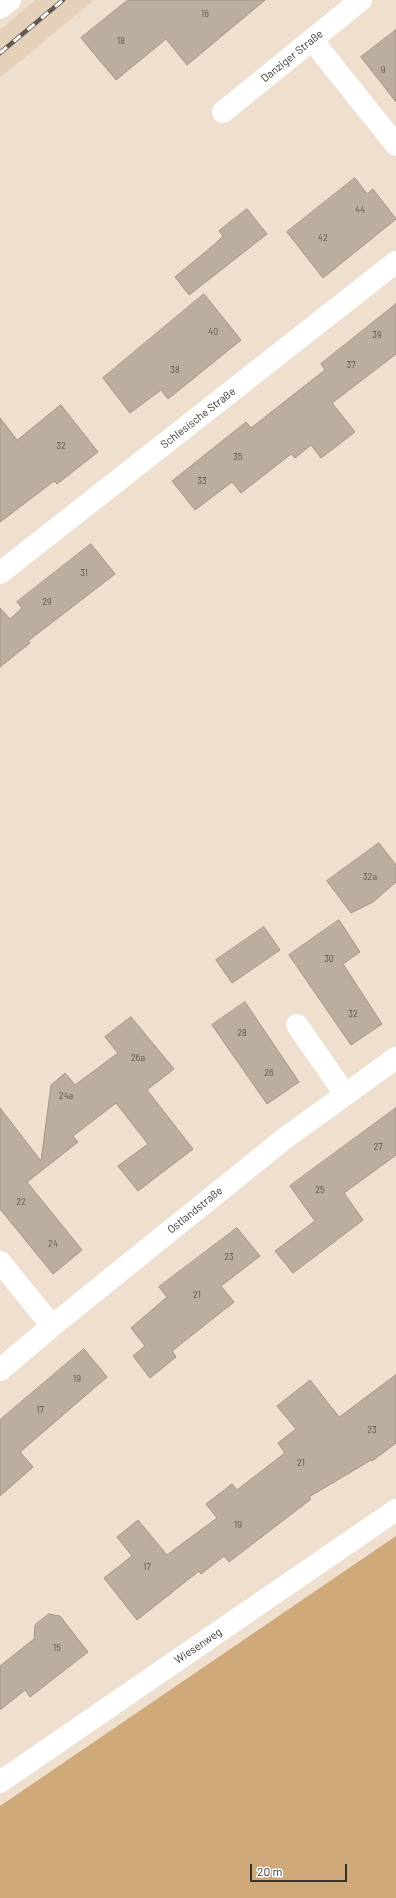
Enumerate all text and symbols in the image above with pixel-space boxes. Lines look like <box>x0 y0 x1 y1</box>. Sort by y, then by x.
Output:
house number: 16 <box>201 9 209 19</box>
street label: Danziger Straße <box>258 27 326 85</box>
house number: 18 <box>117 36 125 46</box>
house number: 9 <box>381 65 385 75</box>
house number: 44 <box>355 205 365 215</box>
house number: 42 <box>318 233 328 243</box>
house number: 40 <box>208 327 218 337</box>
house number: 39 <box>372 330 382 340</box>
house number: 37 <box>347 360 355 370</box>
house number: 38 <box>170 365 180 375</box>
street label: Schlesische Straße <box>158 385 238 451</box>
house number: 32 <box>56 441 66 451</box>
house number: 35 <box>233 452 243 462</box>
house number: 33 <box>197 476 207 486</box>
house number: 31 <box>80 568 88 578</box>
house number: 29 <box>42 597 52 607</box>
house number: 32a <box>363 872 377 882</box>
house number: 30 <box>324 954 334 964</box>
house number: 32 <box>348 1009 358 1019</box>
house number: 28 <box>237 1028 247 1038</box>
house number: 26a <box>131 1053 145 1063</box>
house number: 26 <box>264 1068 274 1078</box>
house number: 24a <box>59 1091 73 1101</box>
house number: 27 <box>373 1142 383 1152</box>
street label: Ostlandstraße <box>165 1184 225 1236</box>
house number: 25 <box>315 1185 325 1195</box>
house number: 22 <box>16 1197 26 1207</box>
house number: 24 <box>48 1239 58 1249</box>
house number: 23 <box>224 1252 234 1262</box>
house number: 21 <box>193 1290 201 1300</box>
house number: 19 <box>73 1374 81 1384</box>
house number: 17 <box>36 1405 44 1415</box>
house number: 23 <box>367 1425 377 1435</box>
house number: 21 <box>297 1458 305 1468</box>
house number: 19 <box>234 1520 242 1530</box>
house number: 17 <box>143 1562 151 1572</box>
street label: Wiesenweg <box>172 1625 224 1667</box>
house number: 15 <box>53 1643 61 1653</box>
scale bar <box>252 1856 349 1882</box>
text: 20 m <box>257 1864 283 1878</box>

